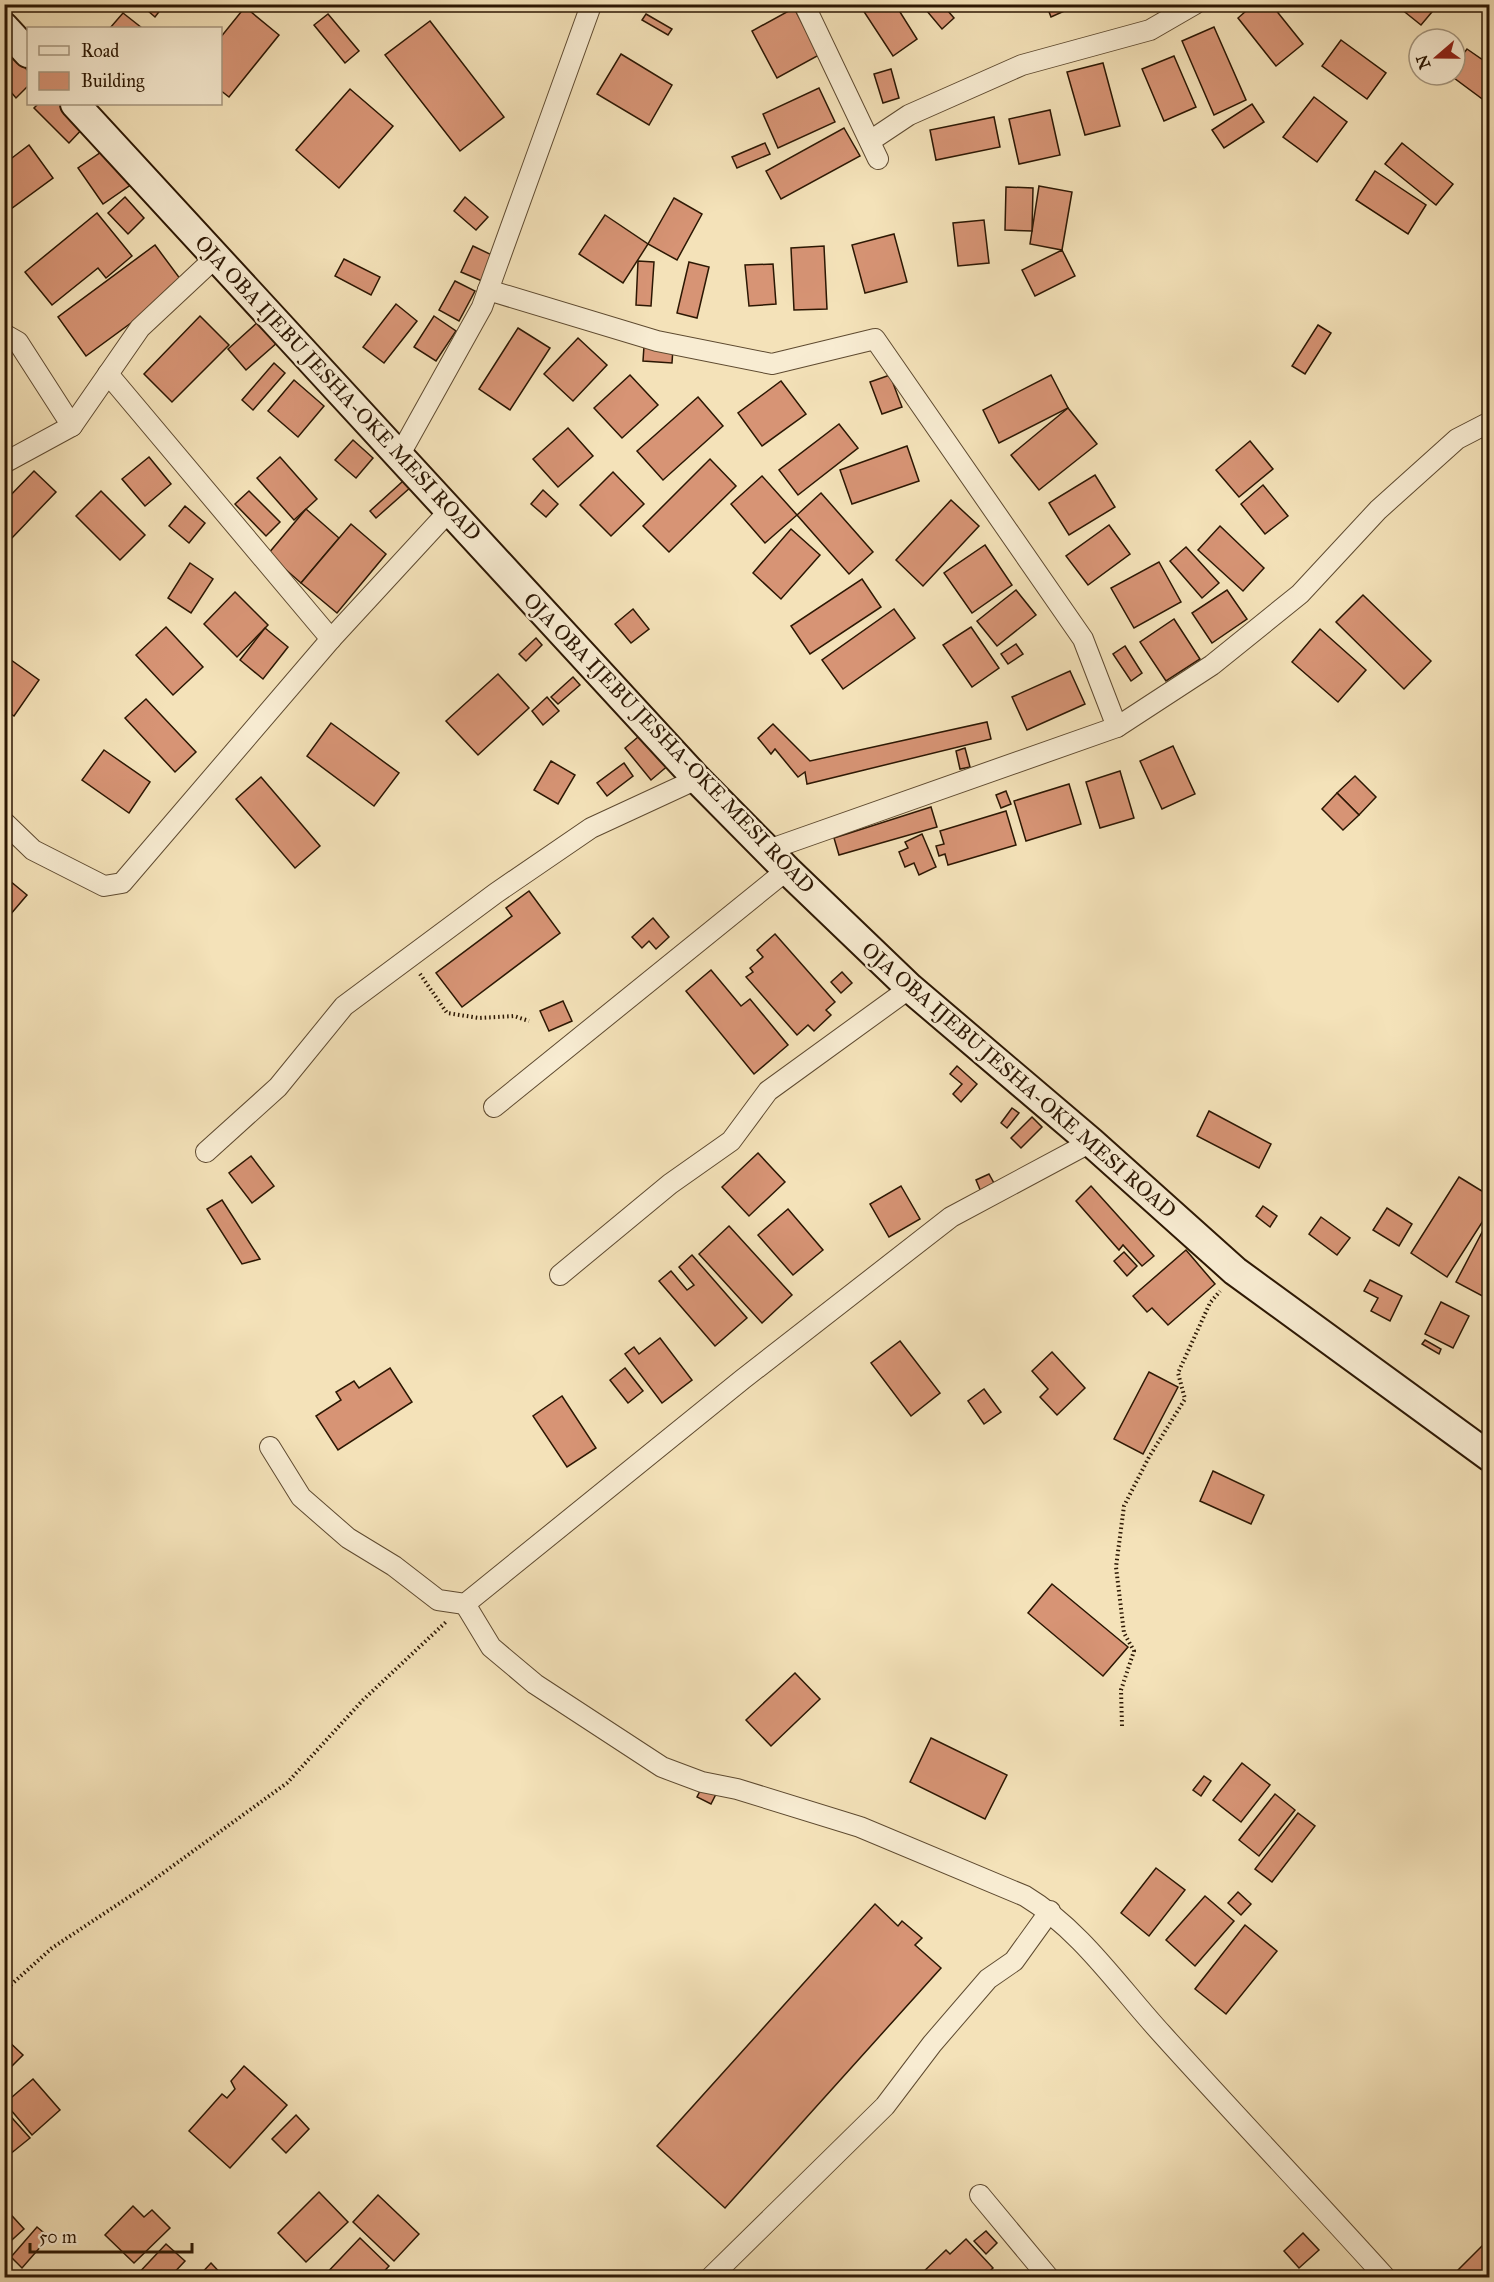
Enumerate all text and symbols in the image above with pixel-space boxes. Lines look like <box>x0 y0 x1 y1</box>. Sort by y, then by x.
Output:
legend <box>27 27 222 105</box>
north arrow <box>1407 27 1467 87</box>
text: Road <box>81 40 119 62</box>
text: N <box>1412 52 1435 72</box>
text: Building <box>81 70 145 93</box>
street label: OJA OBA IJEBU JESHA-OKE MESI ROAD <box>189 230 487 546</box>
street label: OJA OBA IJEBU JESHA-OKE MESI ROAD <box>518 587 820 899</box>
street label: OJA OBA IJEBU JESHA-OKE MESI ROAD <box>856 936 1182 1224</box>
scale bar <box>30 2216 192 2254</box>
text: 50 m <box>39 2226 77 2248</box>

